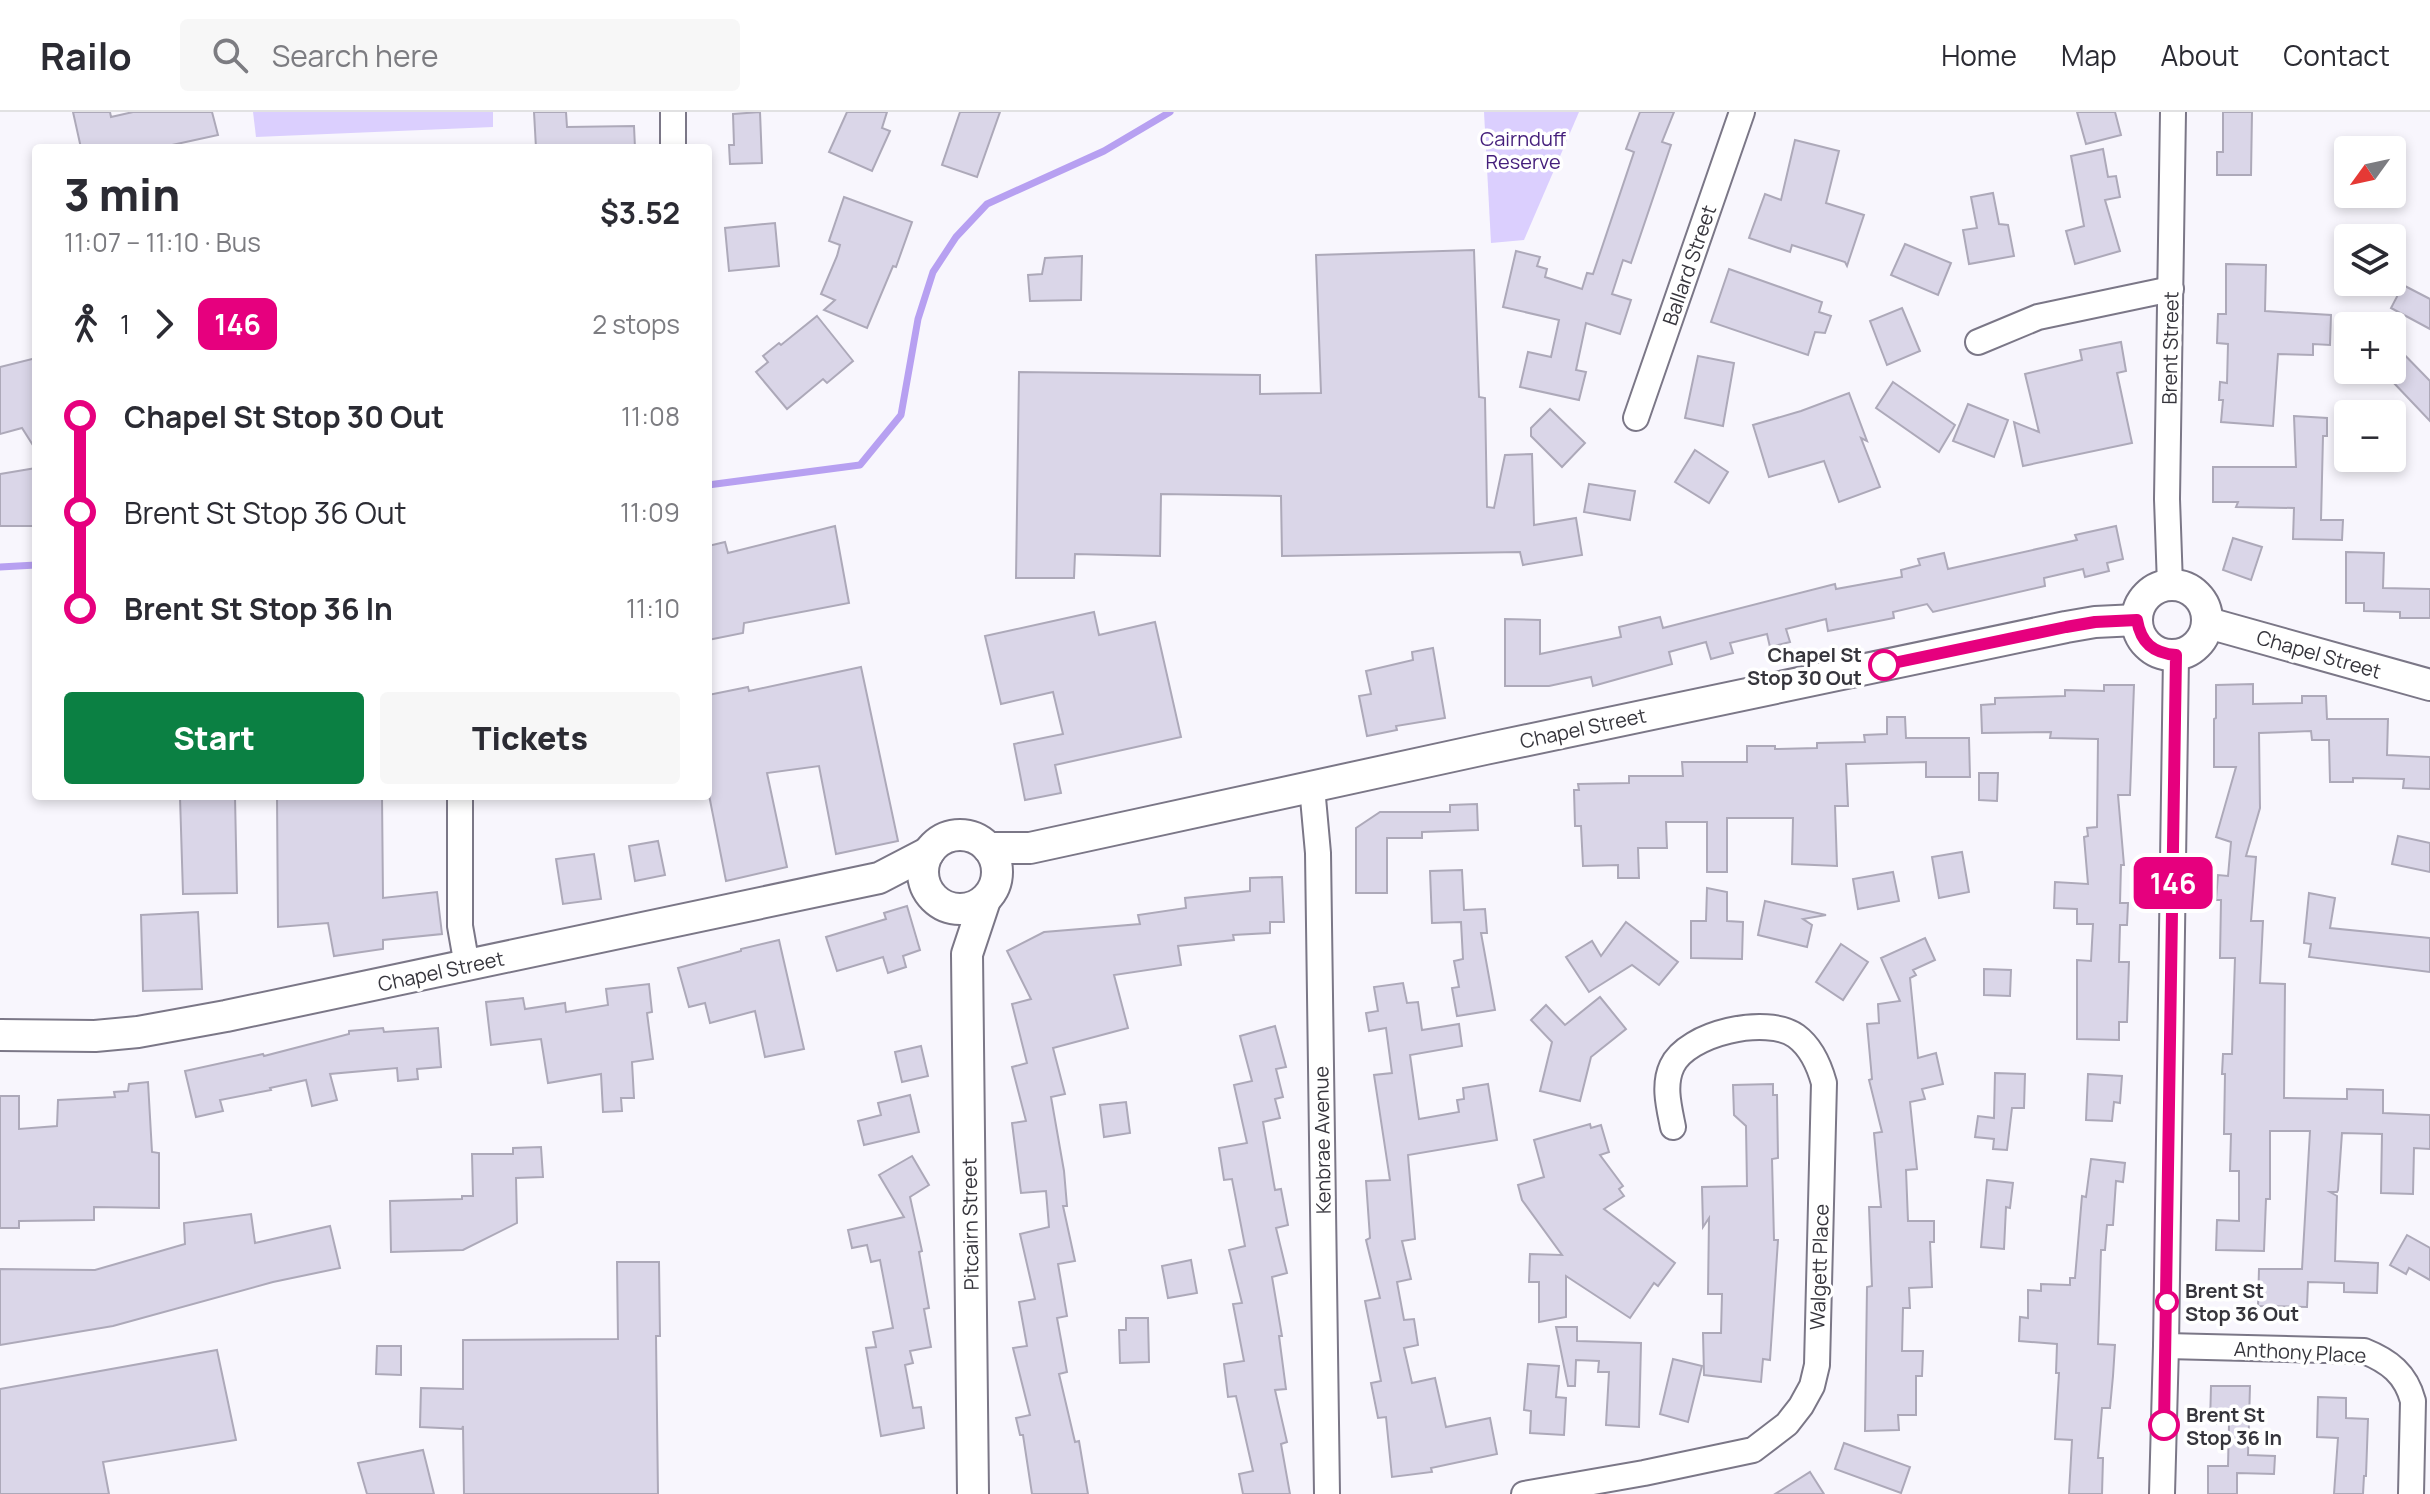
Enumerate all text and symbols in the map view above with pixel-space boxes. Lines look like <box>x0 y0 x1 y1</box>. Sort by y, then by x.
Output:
search box <box>180 19 740 91</box>
text: Railo <box>40 29 132 81</box>
icon: search <box>208 33 252 77</box>
text: Search here <box>272 35 439 76</box>
text: Home <box>1941 36 2017 74</box>
text: Map <box>2061 36 2117 74</box>
text: About <box>2161 36 2239 74</box>
text: Contact <box>2283 36 2390 74</box>
park label: Cairnduff Reserve <box>1480 125 1567 175</box>
north arrow <box>2334 136 2406 208</box>
map controls <box>2334 136 2406 472</box>
text: 3 min <box>64 164 180 224</box>
text: $3.52 <box>600 192 680 233</box>
street label: Ballard Street <box>1656 201 1722 329</box>
text: 11:07 – 11:10 · Bus <box>64 224 261 260</box>
button: layers <box>2334 224 2406 296</box>
street label: Brent Street <box>2156 291 2184 405</box>
icon: walk <box>64 302 108 346</box>
icon: forward <box>142 302 186 346</box>
text: 146 <box>214 305 261 343</box>
text: 1 <box>120 306 130 342</box>
text: 2 stops <box>592 306 680 342</box>
button: + <box>2334 312 2406 384</box>
text: Chapel St Stop 30 Out <box>124 396 444 437</box>
text: 11:08 <box>621 398 680 434</box>
button: − <box>2334 400 2406 472</box>
text: Brent St Stop 36 Out <box>124 492 407 533</box>
text: 11:09 <box>620 494 680 530</box>
text: Brent St Stop 36 In <box>124 588 393 629</box>
text: 11:10 <box>626 590 680 626</box>
street label: Chapel Street <box>2254 623 2384 685</box>
place label: Chapel St Stop 30 Out <box>1747 641 1862 691</box>
marker: Chapel St Stop 30 Out <box>1869 650 1899 680</box>
button: Start <box>64 692 364 784</box>
button: Tickets <box>380 692 680 784</box>
street label: Chapel Street <box>1517 701 1649 755</box>
line badge: 146 <box>2127 857 2219 909</box>
text: 146 <box>2150 864 2196 902</box>
street label: Chapel Street <box>375 944 507 998</box>
street label: Kenbrae Avenue <box>1307 1066 1337 1214</box>
street label: Pitcairn Street <box>955 1157 985 1291</box>
street label: Walgett Place <box>1803 1203 1835 1331</box>
place label: Brent St Stop 36 Out <box>2185 1277 2299 1327</box>
marker: Brent St Stop 36 Out <box>2156 1291 2178 1313</box>
street label: Anthony Place <box>2233 1335 2367 1369</box>
place label: Brent St Stop 36 In <box>2186 1401 2282 1451</box>
marker: Brent St Stop 36 In <box>2149 1410 2179 1440</box>

